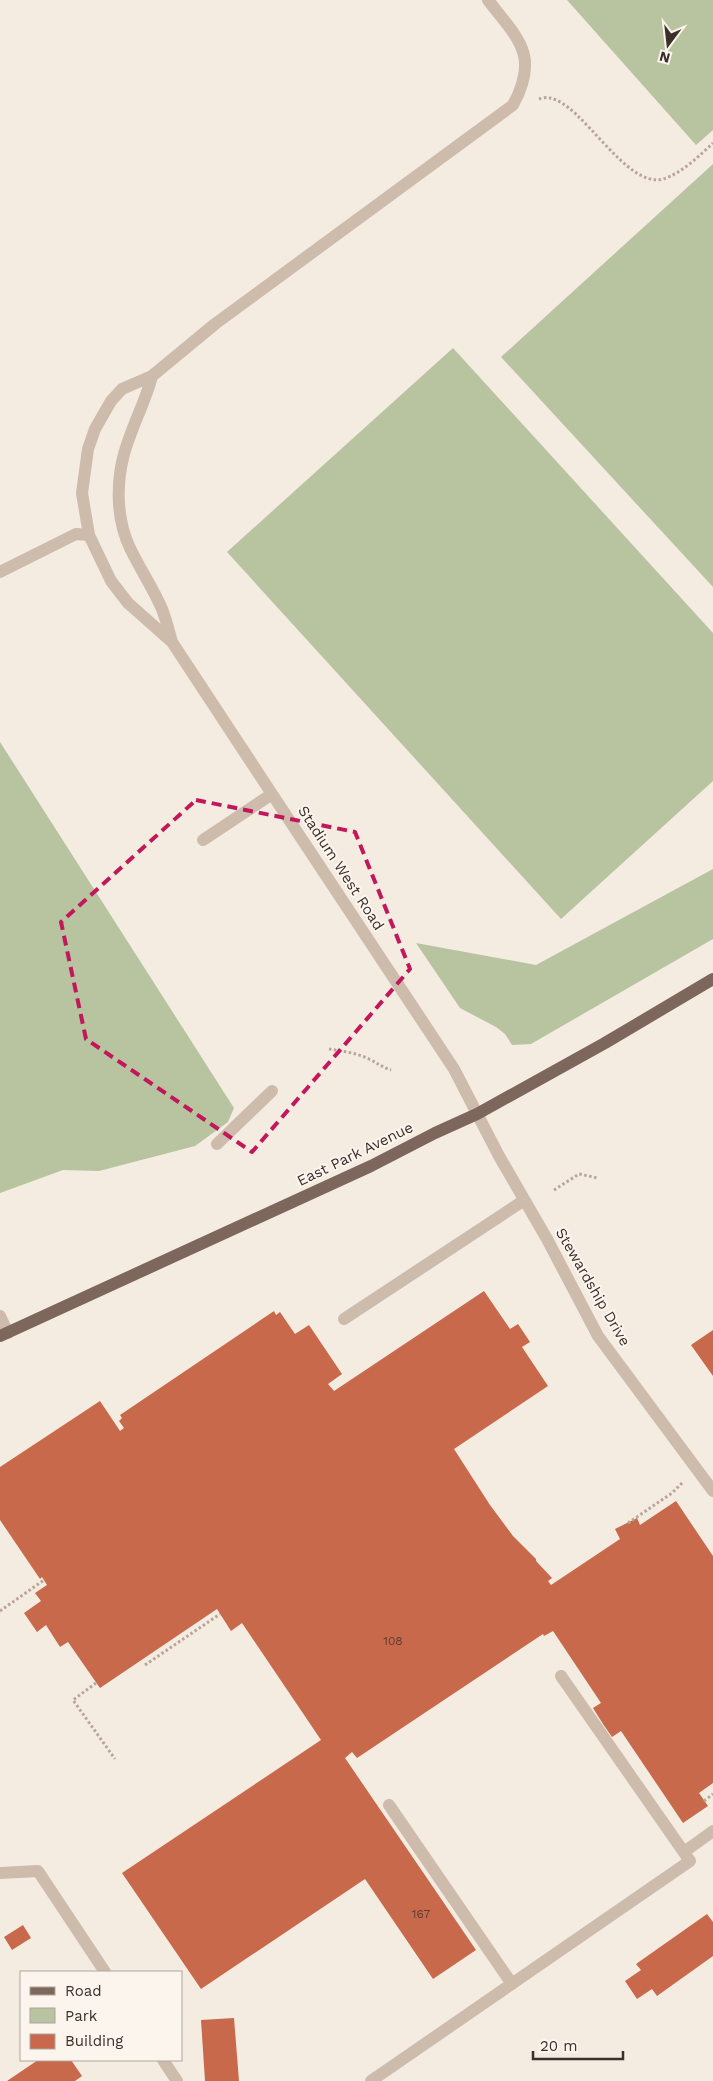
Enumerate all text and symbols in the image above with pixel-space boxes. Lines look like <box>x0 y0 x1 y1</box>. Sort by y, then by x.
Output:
north arrow <box>643 20 693 70</box>
text: N <box>658 48 672 67</box>
street label: Stadium West Road <box>294 802 388 934</box>
street label: East Park Avenue <box>294 1118 416 1190</box>
street label: Stewardship Drive <box>552 1225 634 1349</box>
house number: 108 <box>383 1634 403 1648</box>
house number: 167 <box>412 1907 431 1921</box>
legend <box>20 1971 182 2061</box>
text: Road <box>65 1982 102 2000</box>
text: Park <box>65 2007 98 2025</box>
scale bar <box>533 2028 623 2060</box>
text: Building <box>65 2032 123 2050</box>
text: 20 m <box>540 2037 578 2055</box>

